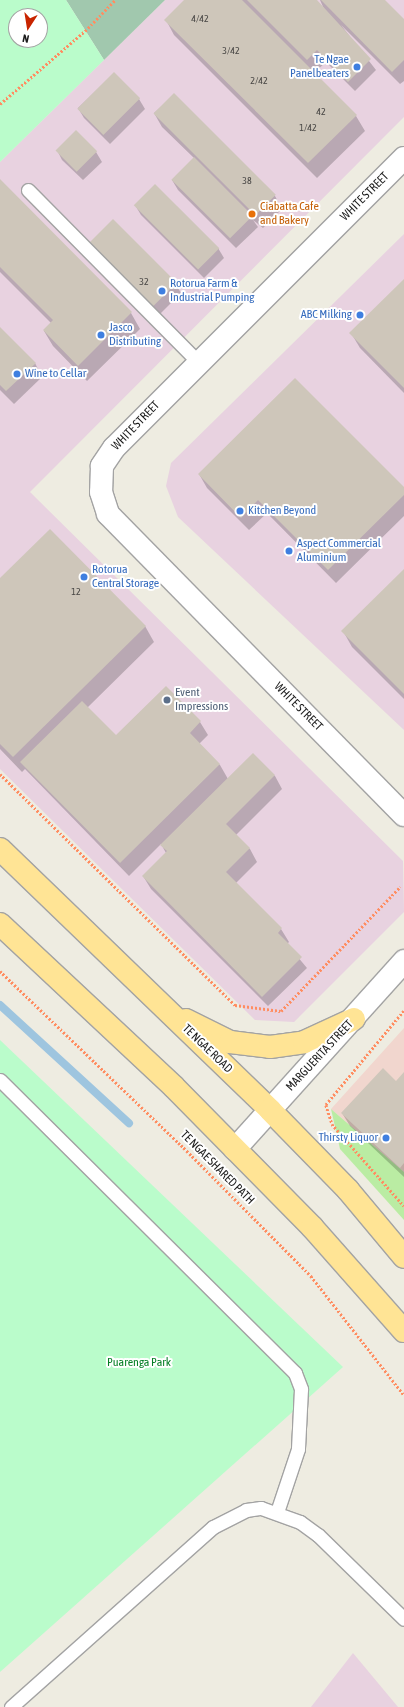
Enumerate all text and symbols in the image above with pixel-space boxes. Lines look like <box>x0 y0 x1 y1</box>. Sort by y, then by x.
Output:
north arrow <box>8 8 48 48</box>
house number: 4/42 <box>191 13 209 25</box>
text: N <box>21 32 30 45</box>
house number: 3/42 <box>222 45 240 57</box>
place label: Te Ngae Panelbeaters <box>290 53 349 81</box>
marker: Te Ngae Panelbeaters <box>352 62 362 72</box>
house number: 2/42 <box>250 75 268 87</box>
house number: 42 <box>316 106 326 118</box>
house number: 1/42 <box>299 122 317 134</box>
street label: WHITE STREET <box>338 170 392 224</box>
house number: 38 <box>242 175 252 187</box>
place label: Ciabatta Cafe and Bakery <box>260 200 319 228</box>
marker: Ciabatta Cafe and Bakery <box>247 209 257 219</box>
house number: 32 <box>139 276 149 288</box>
place label: Rotorua Farm & Industrial Pumping <box>170 277 255 305</box>
marker: Rotorua Farm & Industrial Pumping <box>157 286 167 296</box>
place label: ABC Milking <box>301 308 352 322</box>
marker: ABC Milking <box>355 310 365 320</box>
place label: Jasco Distributing <box>109 321 161 349</box>
marker: Jasco Distributing <box>96 330 106 340</box>
place label: Wine to Cellar <box>25 367 86 381</box>
marker: Wine to Cellar <box>12 369 22 379</box>
street label: WHITE STREET <box>109 398 163 454</box>
place label: Kitchen Beyond <box>248 504 316 518</box>
marker: Kitchen Beyond <box>235 506 245 516</box>
place label: Aspect Commercial Aluminium <box>297 537 381 565</box>
marker: Aspect Commercial Aluminium <box>284 546 294 556</box>
place label: Rotorua Central Storage <box>92 563 159 591</box>
marker: Rotorua Central Storage <box>79 572 89 582</box>
house number: 12 <box>71 586 81 598</box>
street label: WHITE STREET <box>271 680 325 734</box>
place label: Event Impressions <box>175 686 228 714</box>
marker: Event Impressions <box>162 695 172 705</box>
street label: MARGUERITA STREET <box>284 1018 356 1094</box>
street label: TE NGAE ROAD <box>179 1022 235 1076</box>
street label: TE NGAE SHARED PATH <box>177 1128 257 1208</box>
place label: Thirsty Liquor <box>319 1131 378 1145</box>
marker: Thirsty Liquor <box>381 1133 391 1143</box>
park label: Puarenga Park <box>107 1356 171 1370</box>

